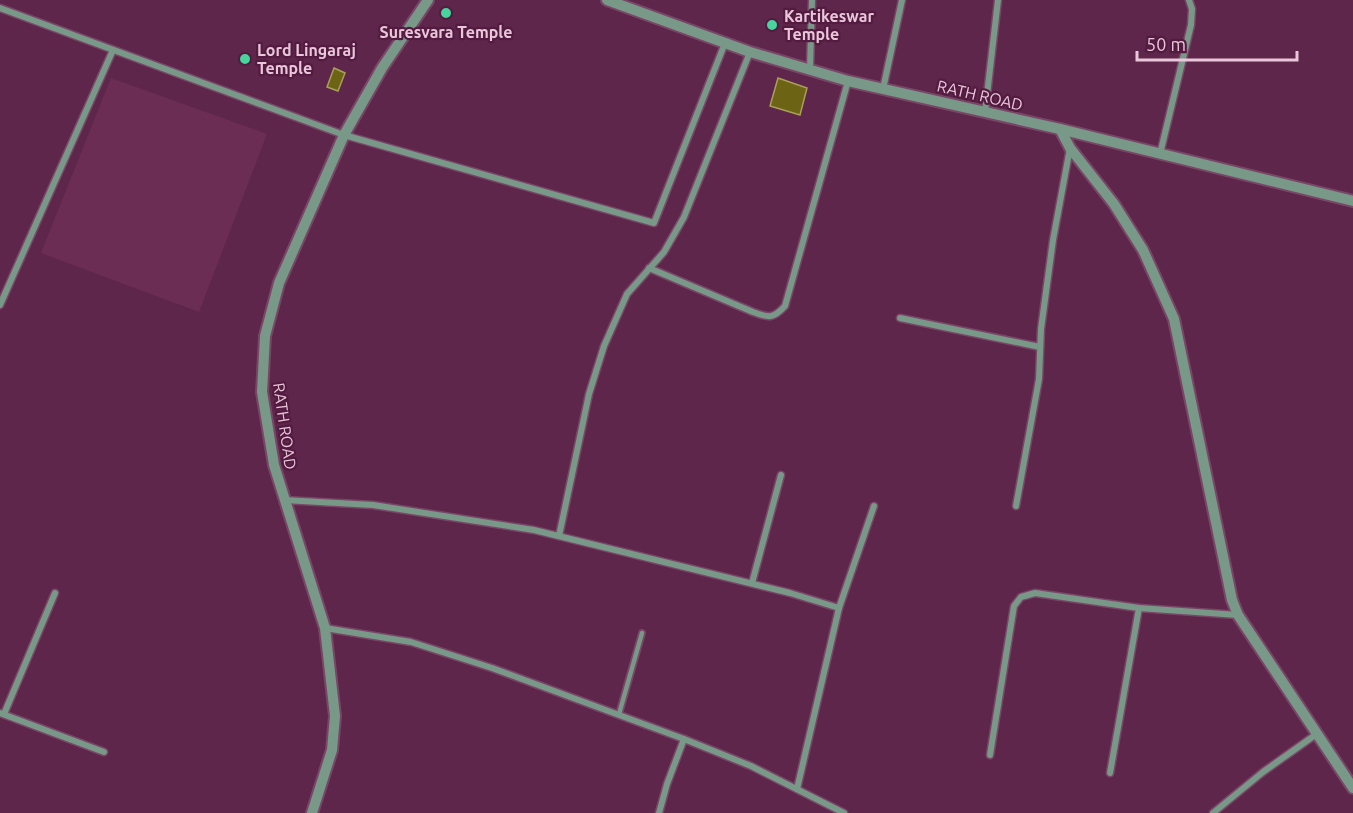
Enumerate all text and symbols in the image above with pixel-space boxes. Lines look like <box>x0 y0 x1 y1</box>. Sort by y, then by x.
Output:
marker: Suresvara Temple <box>439 6 453 20</box>
place label: Kartikeswar Temple <box>784 7 874 43</box>
marker: Kartikeswar Temple <box>765 18 779 32</box>
place label: Suresvara Temple <box>380 23 512 41</box>
scale bar <box>1137 24 1298 62</box>
text: 50 m <box>1146 34 1186 54</box>
place label: Lord Lingaraj Temple <box>257 41 356 77</box>
marker: Lord Lingaraj Temple <box>238 52 252 66</box>
street label: RATH ROAD <box>935 76 1025 114</box>
street label: RATH ROAD <box>270 381 300 471</box>

